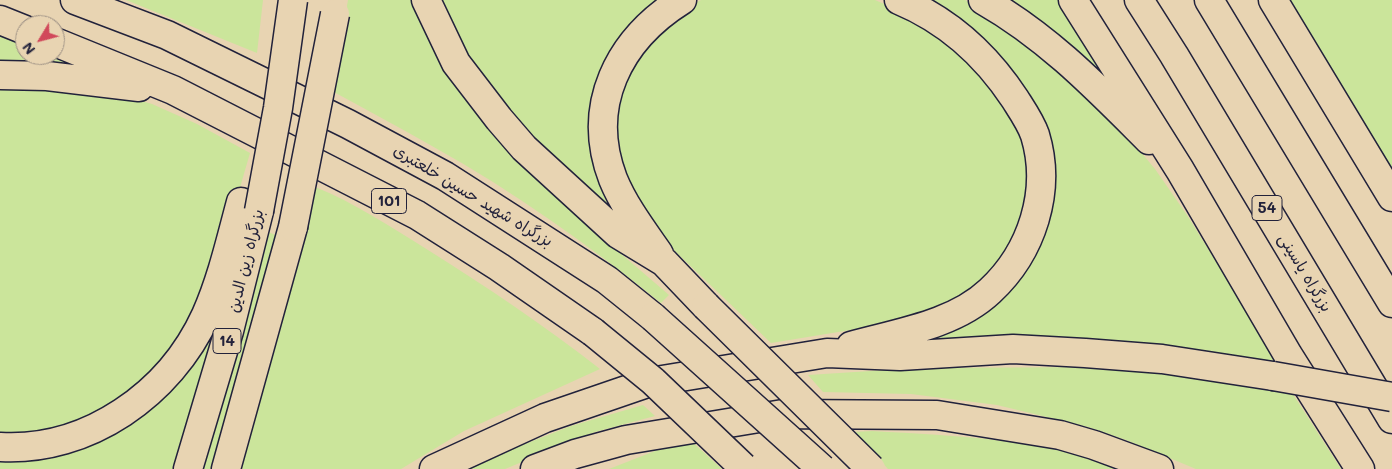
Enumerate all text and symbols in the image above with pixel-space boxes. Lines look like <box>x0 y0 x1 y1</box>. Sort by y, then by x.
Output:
north arrow <box>15 15 65 65</box>
text: N <box>18 39 39 59</box>
street label: بزرگراه شهید حسین خلعتبری <box>390 141 556 251</box>
road number: 101 <box>372 188 406 214</box>
road number: 54 <box>1252 196 1282 220</box>
street label: بزرگراه زین الدین <box>224 207 268 315</box>
street label: بزرگراه یاسینی <box>1274 230 1336 316</box>
road number: 14 <box>213 328 241 354</box>

